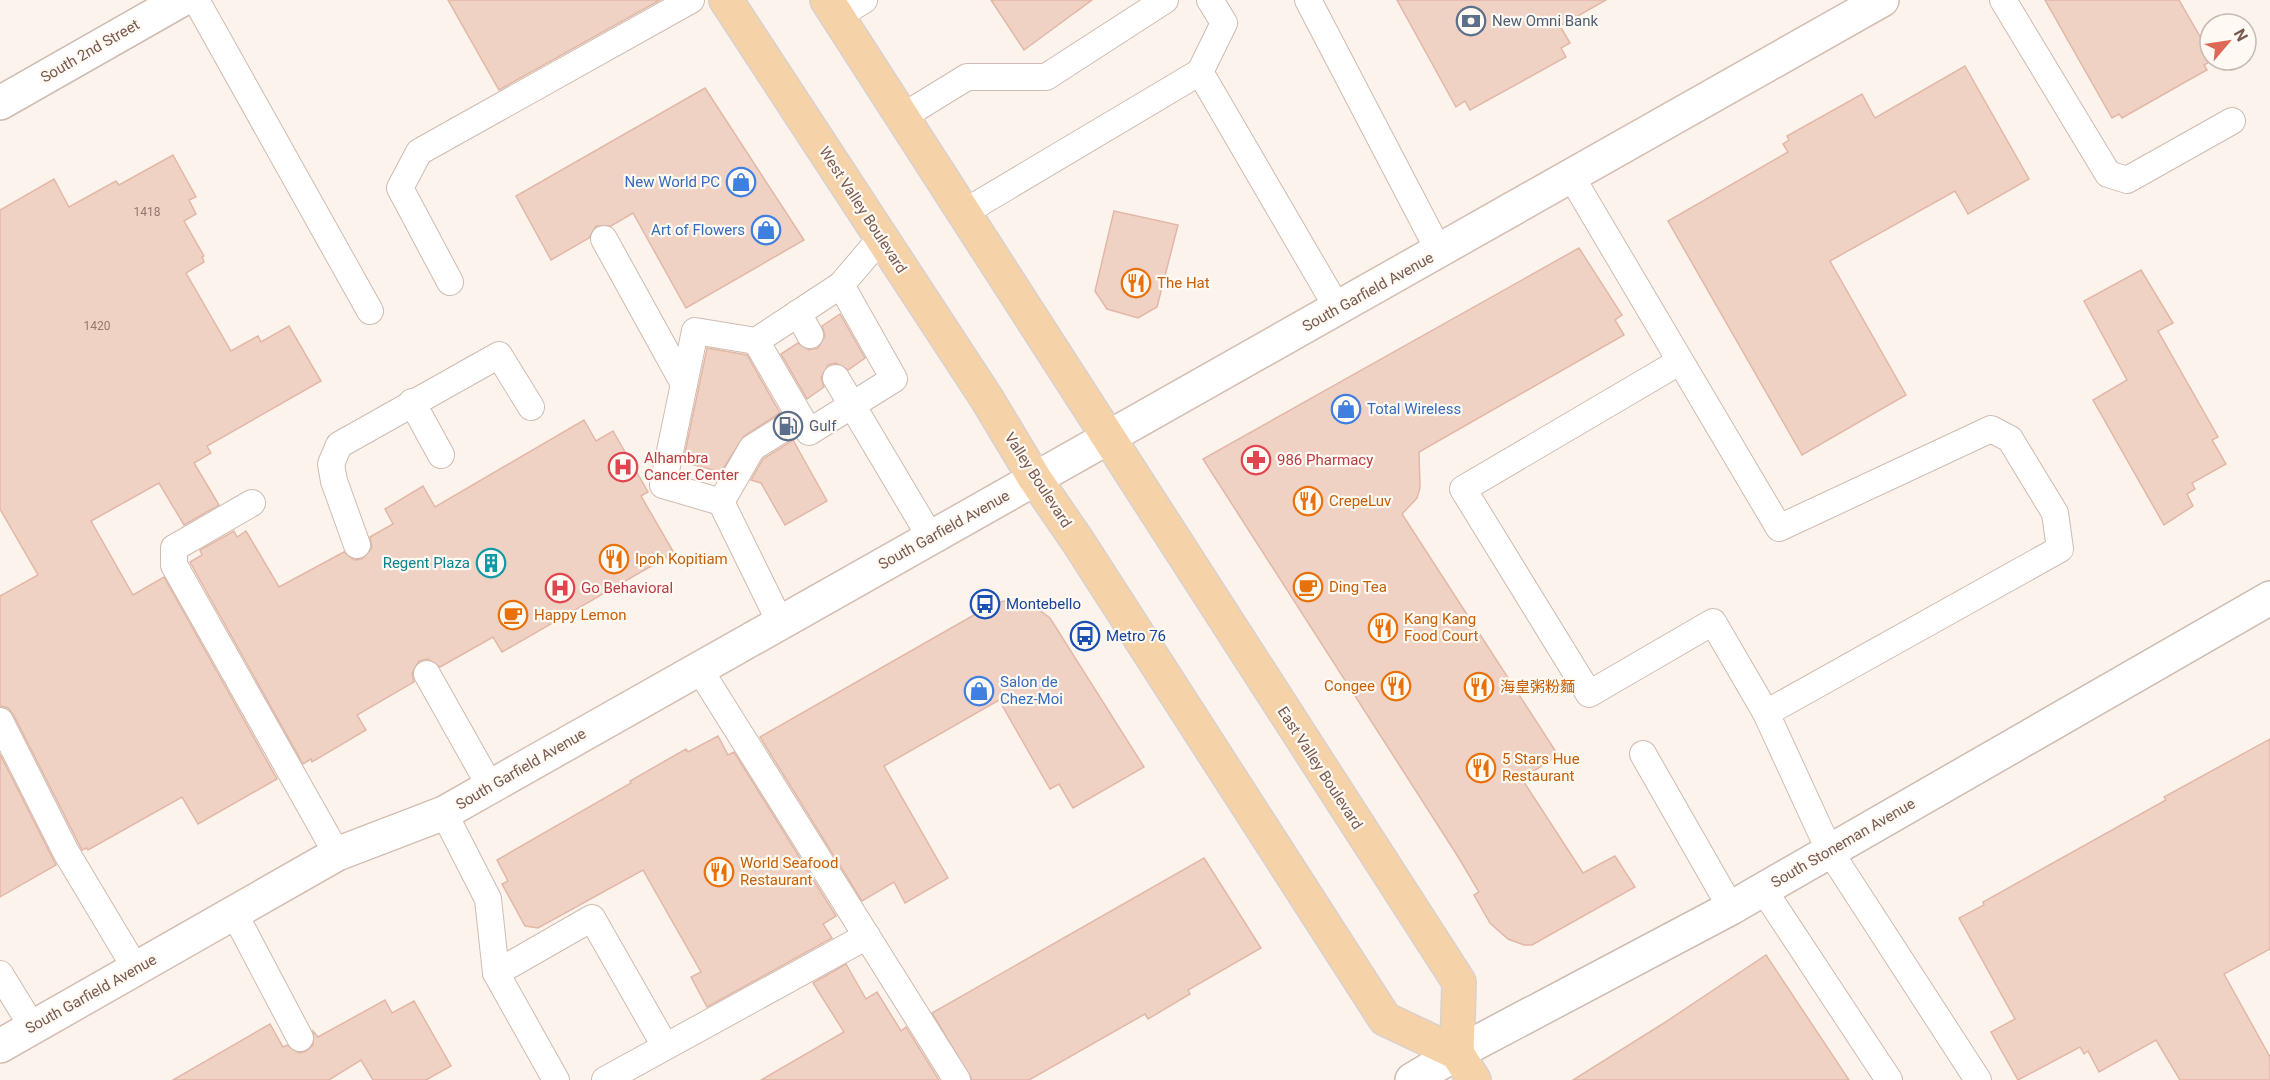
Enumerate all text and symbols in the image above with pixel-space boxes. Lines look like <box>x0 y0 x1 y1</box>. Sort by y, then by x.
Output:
bank icon: New Omni Bank <box>1455 5 1487 37</box>
place label: New Omni Bank <box>1492 12 1599 30</box>
north arrow <box>2198 12 2258 72</box>
street label: South 2nd Street <box>37 15 143 87</box>
text: N <box>2230 25 2252 45</box>
street label: West Valley Boulevard <box>815 143 911 277</box>
shop icon: New World PC <box>725 166 757 198</box>
place label: New World PC <box>625 173 720 191</box>
house number: 1418 <box>134 205 161 219</box>
shop icon: Art of Flowers <box>750 214 782 246</box>
place label: Art of Flowers <box>651 221 745 239</box>
street label: South Garfield Avenue <box>1299 248 1437 336</box>
restaurant icon: The Hat <box>1120 267 1152 299</box>
place label: The Hat <box>1157 274 1210 292</box>
house number: 1420 <box>84 319 111 333</box>
shop icon: Total Wireless <box>1330 393 1362 425</box>
place label: Total Wireless <box>1367 400 1461 418</box>
fuel station icon: Gulf <box>772 410 804 442</box>
place label: Gulf <box>809 417 837 435</box>
street label: Valley Boulevard <box>1001 429 1075 531</box>
pharmacy icon: 986 Pharmacy <box>1240 444 1272 476</box>
place label: Alhambra Cancer Center <box>644 449 739 484</box>
hospital icon: Alhambra Cancer Center <box>607 451 639 483</box>
place label: 986 Pharmacy <box>1277 451 1373 469</box>
restaurant icon: CrepeLuv <box>1292 485 1324 517</box>
street label: South Garfield Avenue <box>875 486 1013 574</box>
place label: CrepeLuv <box>1329 492 1391 510</box>
restaurant icon: Ipoh Kopitiam <box>598 543 630 575</box>
building icon: Regent Plaza <box>475 547 507 579</box>
place label: Ipoh Kopitiam <box>635 550 728 568</box>
place label: Regent Plaza <box>383 554 470 572</box>
cafe icon: Ding Tea <box>1292 571 1324 603</box>
hospital icon: Go Behavioral <box>544 572 576 604</box>
place label: Ding Tea <box>1329 578 1387 596</box>
place label: Go Behavioral <box>581 579 673 597</box>
bus stop icon: Montebello <box>969 588 1001 620</box>
place label: Montebello <box>1006 595 1081 613</box>
cafe icon: Happy Lemon <box>497 599 529 631</box>
place label: Happy Lemon <box>534 606 626 624</box>
place label: Kang Kang Food Court <box>1404 610 1478 645</box>
restaurant icon: Kang Kang Food Court <box>1367 612 1399 644</box>
bus stop icon: Metro 76 <box>1069 620 1101 652</box>
place label: Metro 76 <box>1106 627 1166 645</box>
restaurant icon: Congee <box>1380 670 1412 702</box>
restaurant icon: 海皇粥粉麵 <box>1463 671 1495 703</box>
place label: Salon de Chez-Moi <box>1000 673 1063 708</box>
shop icon: Salon de Chez-Moi <box>963 675 995 707</box>
place label: Congee <box>1324 677 1375 695</box>
place label: 海皇粥粉麵 <box>1500 678 1575 696</box>
street label: East Valley Boulevard <box>1274 703 1366 833</box>
street label: South Garfield Avenue <box>453 724 589 814</box>
place label: 5 Stars Hue Restaurant <box>1502 750 1580 785</box>
restaurant icon: 5 Stars Hue Restaurant <box>1465 752 1497 784</box>
street label: South Stoneman Avenue <box>1768 794 1918 892</box>
place label: World Seafood Restaurant <box>740 854 838 889</box>
restaurant icon: World Seafood Restaurant <box>703 856 735 888</box>
street label: South Garfield Avenue <box>22 950 160 1038</box>

